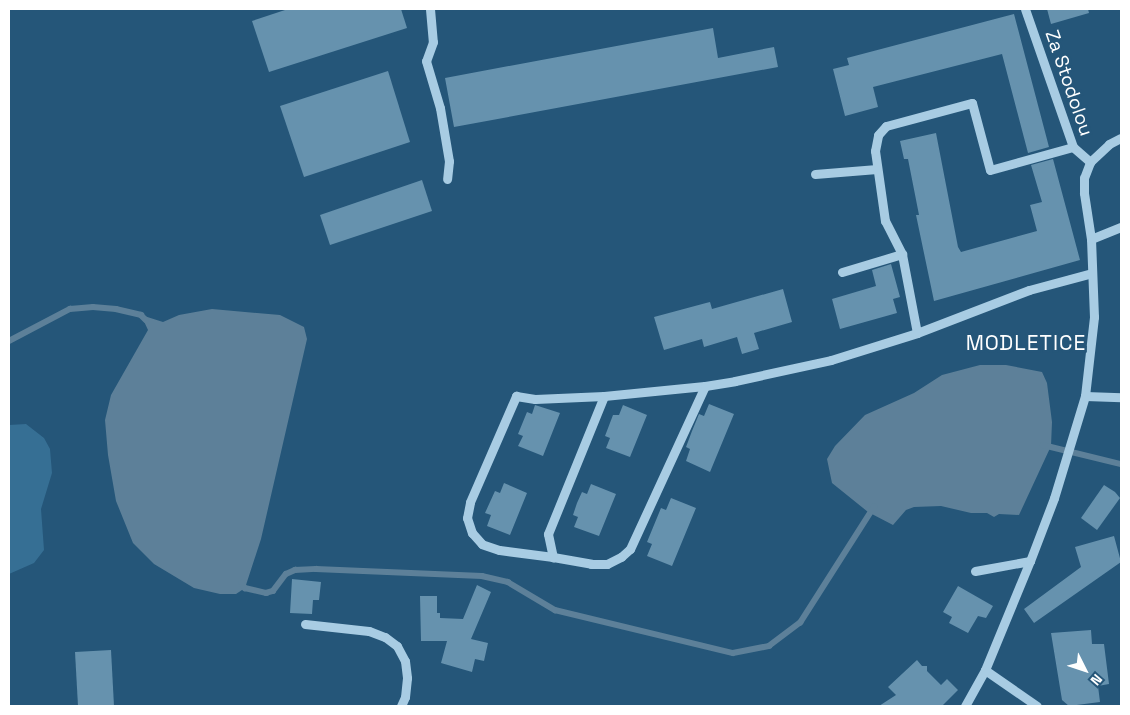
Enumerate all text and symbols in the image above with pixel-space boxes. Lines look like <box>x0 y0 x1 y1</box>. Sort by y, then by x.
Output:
street label: Za Stodolou <box>1040 27 1098 139</box>
district label: MODLETICE <box>965 330 1087 356</box>
north arrow <box>1060 645 1110 695</box>
text: N <box>1086 670 1106 689</box>

